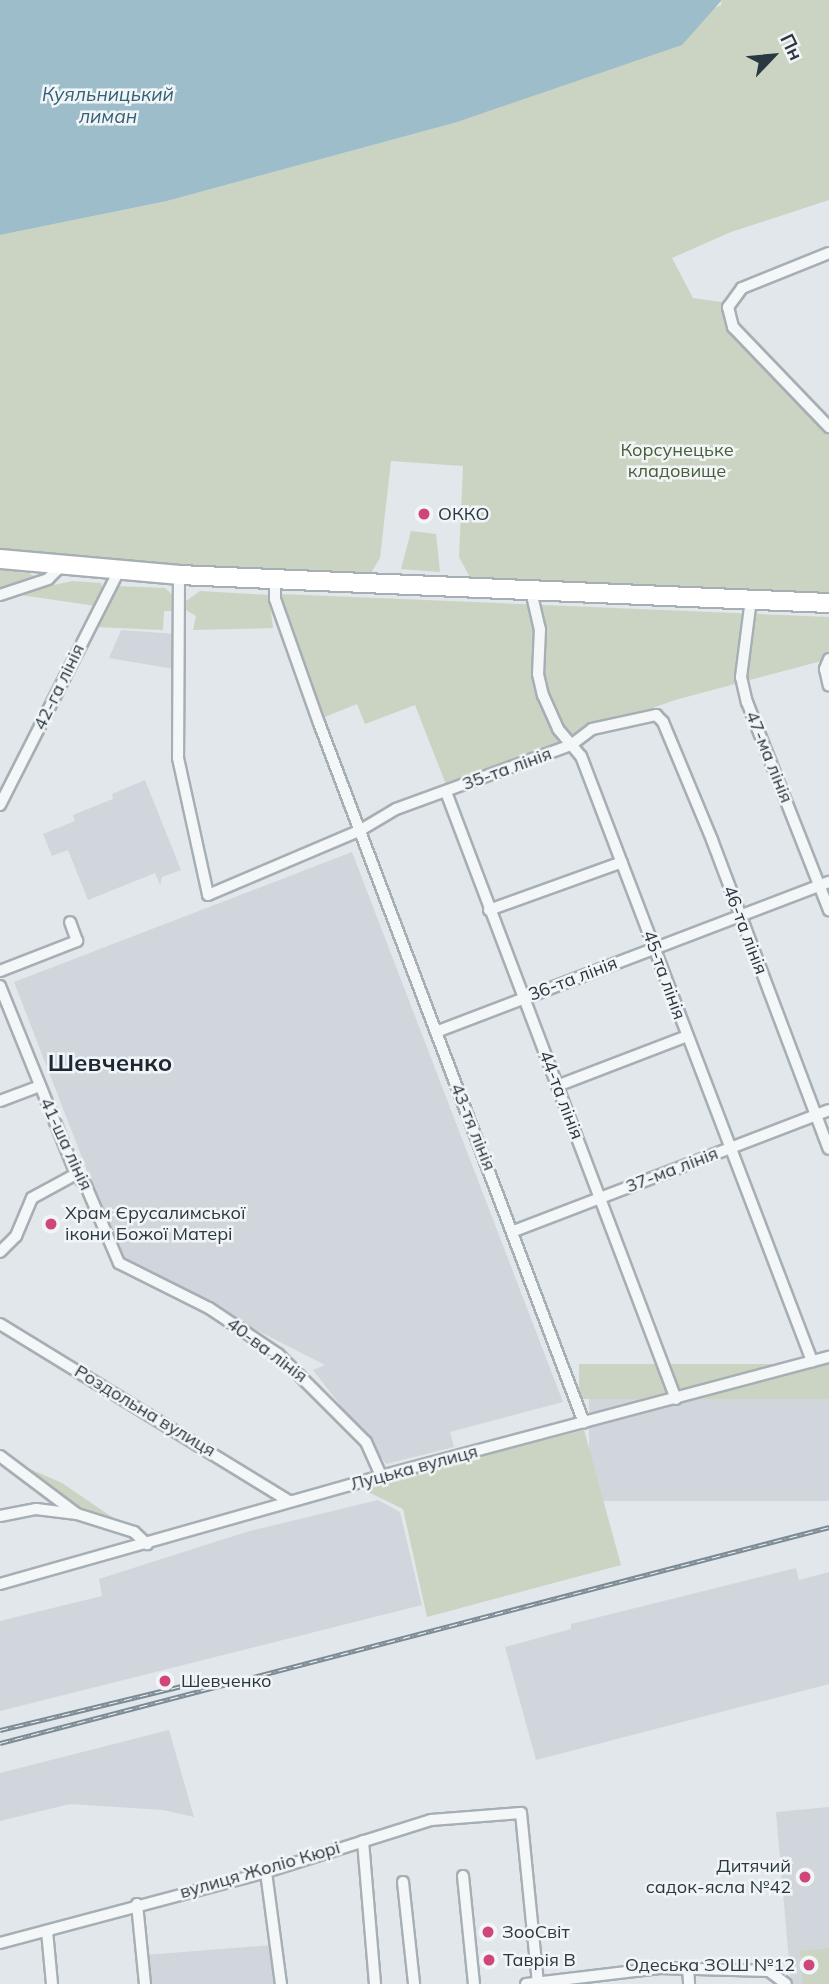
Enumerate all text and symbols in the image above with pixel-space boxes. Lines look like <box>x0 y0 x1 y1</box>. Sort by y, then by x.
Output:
north arrow <box>738 21 808 91</box>
text: Пн <box>775 30 808 64</box>
water label: Куяльницький лиман <box>42 84 174 128</box>
park label: Корсунецьке кладовище <box>620 440 734 482</box>
place label: ОККО <box>438 503 489 525</box>
marker: ОККО <box>416 506 432 522</box>
street label: 42-га лінія <box>29 640 89 734</box>
street label: 47-ма лінія <box>741 708 797 806</box>
street label: 35-та лінія <box>459 743 555 795</box>
street label: 46-та лінія <box>718 883 772 977</box>
street label: 45-та лінія <box>638 927 690 1023</box>
street label: 36-та лінія <box>526 952 620 1006</box>
street label: 44-та лінія <box>534 1048 588 1142</box>
district label: Шевченко <box>48 1049 172 1077</box>
street label: 43-тя лінія <box>446 1080 500 1174</box>
street label: 41-ша лінія <box>35 1094 97 1194</box>
street label: 37-ма лінія <box>623 1142 721 1198</box>
place label: Храм Єрусалимської ікони Божої Матері <box>65 1203 245 1246</box>
marker: Храм Єрусалимської ікони Божої Матері <box>43 1216 59 1232</box>
street label: 40-ва лінія <box>222 1313 312 1387</box>
street label: Роздольна вулиця <box>71 1360 219 1462</box>
street label: Луцька вулиця <box>348 1441 480 1495</box>
place label: Шевченко <box>181 1670 272 1692</box>
marker: Шевченко <box>155 1671 175 1691</box>
street label: вулиця Жоліо Кюрі <box>177 1837 343 1903</box>
place label: Дитячий садок-ясла №42 <box>646 1856 791 1898</box>
marker: Дитячий садок-ясла №42 <box>797 1869 813 1885</box>
place label: ЗооСвіт <box>502 1921 570 1943</box>
marker: ЗооСвіт <box>480 1924 496 1940</box>
place label: Таврія В <box>503 1949 576 1971</box>
marker: Таврія В <box>481 1952 497 1968</box>
place label: Одеська ЗОШ №12 <box>625 1954 795 1976</box>
marker: Одеська ЗОШ №12 <box>801 1957 817 1973</box>

